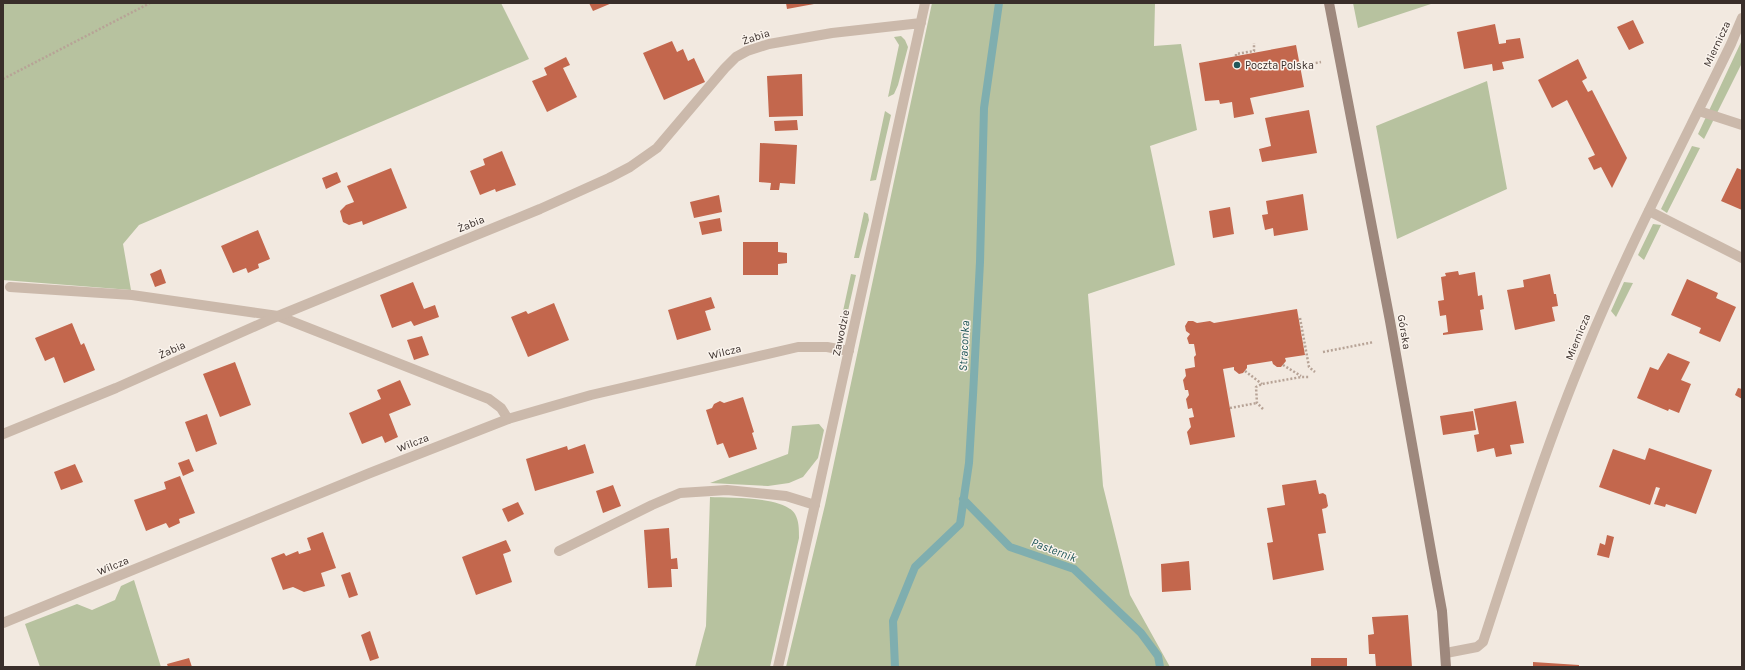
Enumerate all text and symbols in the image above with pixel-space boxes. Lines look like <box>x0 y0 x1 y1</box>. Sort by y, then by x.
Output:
street label: Miernicza <box>1701 19 1733 69</box>
street label: Żabia <box>740 25 772 48</box>
place label: Poczta Polska <box>1245 59 1314 72</box>
marker: Poczta Polska <box>1232 60 1242 70</box>
street label: Żabia <box>455 212 487 235</box>
street label: Zawodzie <box>830 308 852 357</box>
street label: Miernicza <box>1563 312 1593 362</box>
street label: Górska <box>1395 314 1413 350</box>
water label: Straconka <box>956 320 972 372</box>
street label: Żabia <box>156 337 188 362</box>
street label: Wilcza <box>707 342 743 362</box>
street label: Wilcza <box>395 431 431 455</box>
water label: Pasternik <box>1029 535 1079 565</box>
street label: Wilcza <box>95 554 131 578</box>

